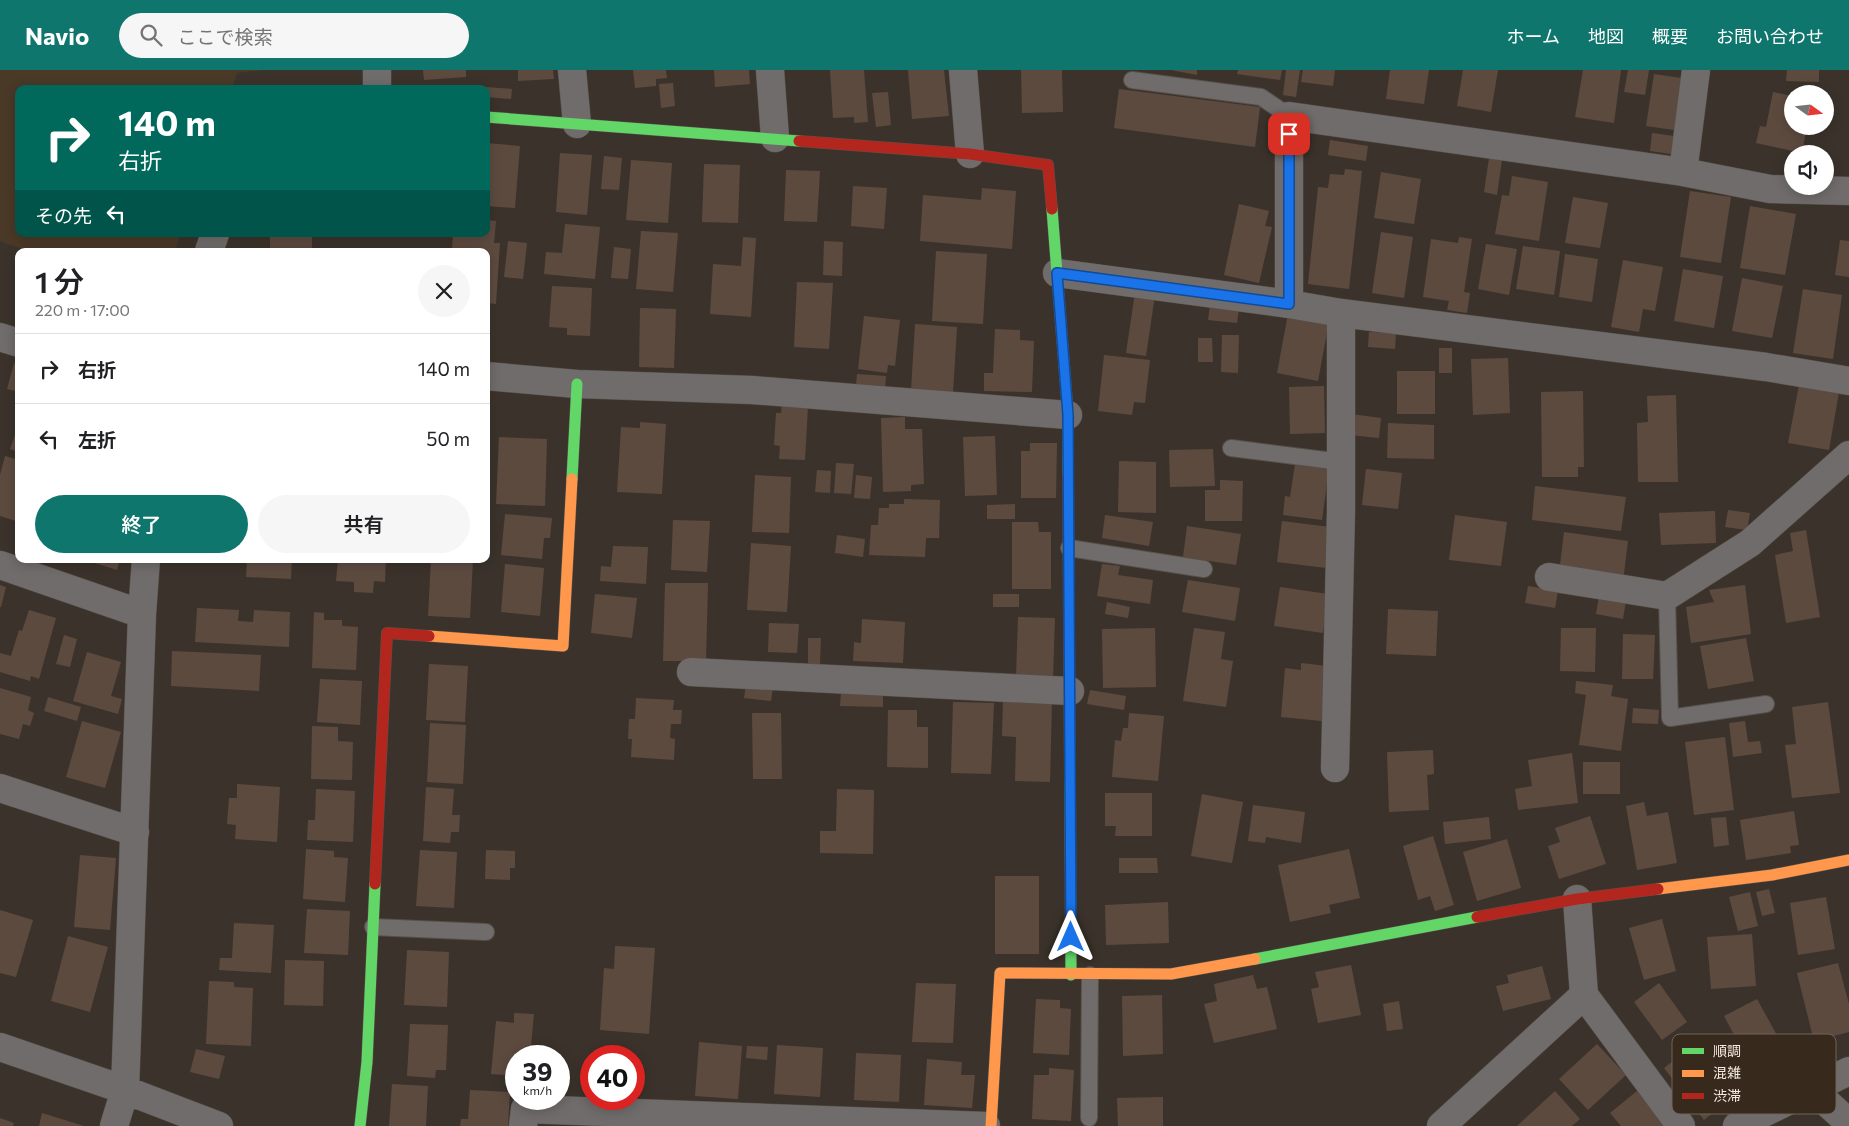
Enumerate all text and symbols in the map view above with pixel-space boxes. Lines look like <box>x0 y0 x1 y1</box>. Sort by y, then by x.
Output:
search box <box>119 13 469 58</box>
text: Navio <box>25 21 89 50</box>
icon: search <box>137 21 165 49</box>
text: ここで検索 <box>177 25 272 48</box>
text: ホーム <box>1507 25 1560 47</box>
text: 地図 <box>1588 25 1624 47</box>
text: 概要 <box>1652 25 1688 47</box>
text: お問い合わせ <box>1716 25 1824 47</box>
north arrow <box>1784 85 1834 135</box>
map controls <box>1784 85 1834 195</box>
text: 140 m <box>118 100 216 143</box>
icon: right <box>35 105 100 170</box>
pin <box>1268 113 1310 155</box>
icon: arrive <box>1275 120 1303 148</box>
button: sound <box>1784 145 1834 195</box>
text: 右折 <box>118 147 162 174</box>
icon: left <box>102 200 130 228</box>
text: その先 <box>35 204 92 227</box>
text: 1 分 <box>35 262 84 299</box>
button: close <box>418 265 470 317</box>
text: 220 m · 17:00 <box>35 300 130 319</box>
icon: right <box>35 355 63 383</box>
text: 140 m <box>418 357 470 380</box>
text: 右折 <box>78 358 116 381</box>
icon: left <box>35 425 63 453</box>
text: 50 m <box>426 427 470 450</box>
text: 左折 <box>78 428 116 451</box>
button: 終了 <box>35 495 248 553</box>
button: 共有 <box>258 495 470 553</box>
position arrow <box>1044 910 1096 962</box>
legend <box>1672 1034 1836 1114</box>
text: 順調 <box>1713 1042 1741 1059</box>
speed limit sign: 40 <box>580 1045 645 1110</box>
text: 39 <box>523 1056 553 1086</box>
text: 混雑 <box>1713 1064 1741 1081</box>
text: km/h <box>523 1083 552 1097</box>
text: 渋滞 <box>1713 1087 1741 1104</box>

